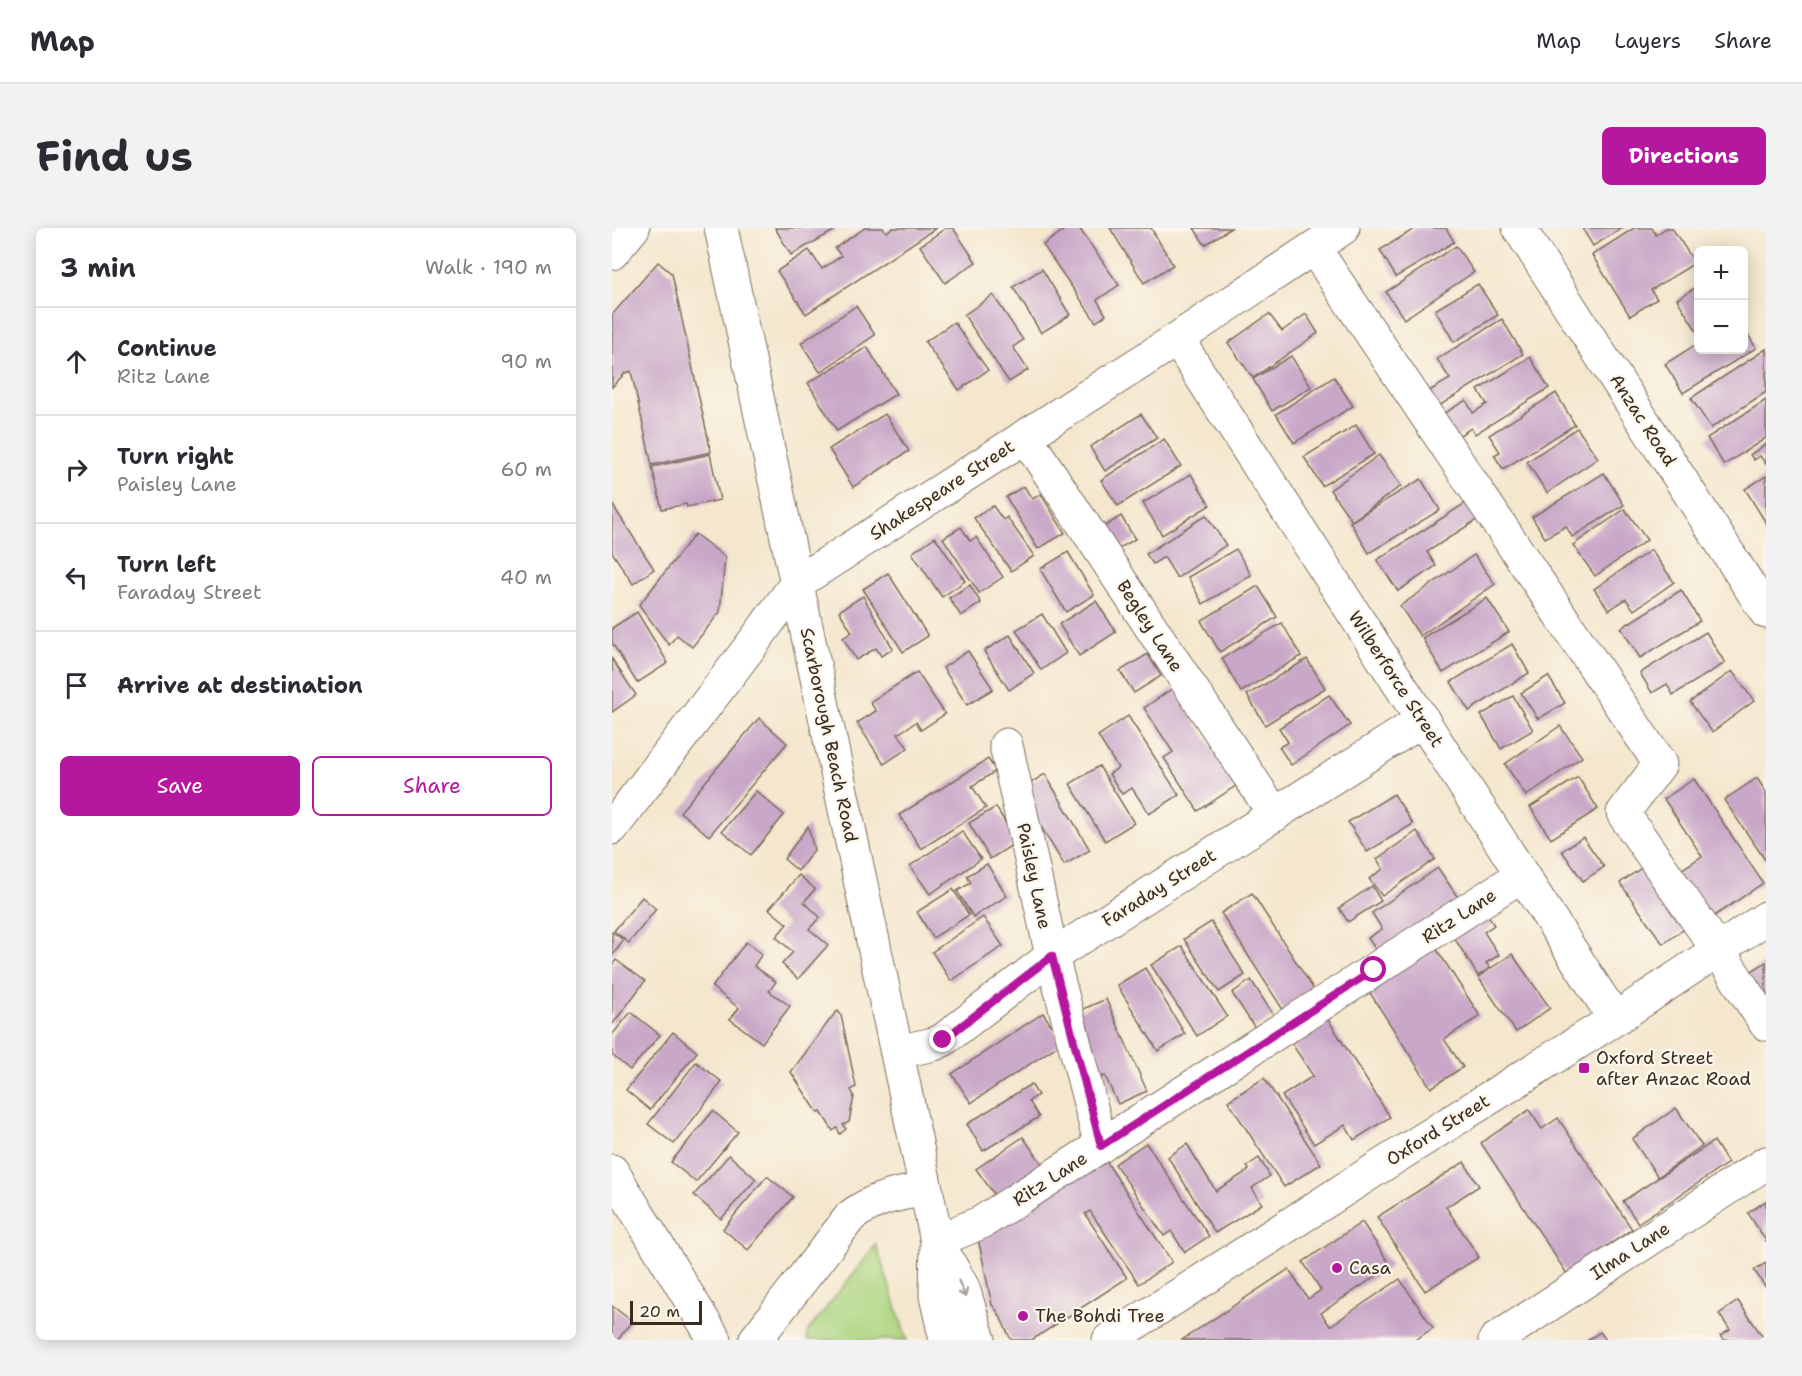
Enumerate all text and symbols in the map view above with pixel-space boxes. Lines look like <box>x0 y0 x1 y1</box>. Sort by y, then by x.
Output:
text: Map <box>30 22 95 60</box>
text: Map <box>1536 27 1581 55</box>
text: Layers <box>1614 27 1681 55</box>
text: Share <box>1714 27 1772 55</box>
button: Directions <box>1602 127 1766 185</box>
text: Find us <box>36 128 193 184</box>
map controls <box>1694 246 1748 354</box>
button: + <box>1694 246 1748 300</box>
text: 3 min <box>60 250 136 285</box>
text: Walk · 190 m <box>425 254 552 280</box>
button: − <box>1694 300 1748 354</box>
text: Continue <box>117 334 217 363</box>
icon: ahead <box>60 345 93 378</box>
text: 90 m <box>500 348 552 374</box>
text: Ritz Lane <box>117 363 210 389</box>
street label: Anzac Road <box>1604 369 1682 471</box>
street label: Shakespeare Street <box>865 434 1019 546</box>
text: Turn right <box>117 442 234 471</box>
icon: right <box>60 453 93 486</box>
text: 60 m <box>500 456 552 482</box>
text: Paisley Lane <box>117 471 237 497</box>
text: Turn left <box>117 550 216 579</box>
icon: left <box>60 561 93 594</box>
text: 40 m <box>500 564 552 590</box>
street label: Begley Lane <box>1111 575 1189 677</box>
text: Faraday Street <box>117 579 262 605</box>
street label: Wilberforce Street <box>1343 606 1449 752</box>
street label: Scarborough Beach Road <box>795 625 863 845</box>
icon: arrive <box>60 669 93 702</box>
text: Arrive at destination <box>117 671 363 700</box>
button: Save <box>60 756 300 816</box>
button: Share <box>312 756 552 816</box>
street label: Paisley Lane <box>1011 821 1057 931</box>
street label: Faraday Street <box>1097 843 1221 933</box>
street label: Ritz Lane <box>1417 883 1501 949</box>
route start <box>1360 956 1386 982</box>
route end <box>929 1026 955 1052</box>
place label: Oxford Street after Anzac Road <box>1596 1046 1751 1091</box>
marker: Oxford Street after Anzac Road <box>1577 1061 1591 1075</box>
street label: Oxford Street <box>1382 1089 1494 1171</box>
street label: Ritz Lane <box>1008 1146 1092 1212</box>
street label: Ilma Lane <box>1586 1216 1674 1286</box>
place label: Casa <box>1349 1256 1391 1280</box>
marker: Casa <box>1330 1261 1344 1275</box>
one-way arrow <box>957 1279 968 1297</box>
scale bar <box>630 1298 702 1326</box>
text: 20 m <box>639 1301 680 1322</box>
place label: The Bohdi Tree <box>1035 1304 1165 1328</box>
marker: The Bohdi Tree <box>1016 1309 1030 1323</box>

